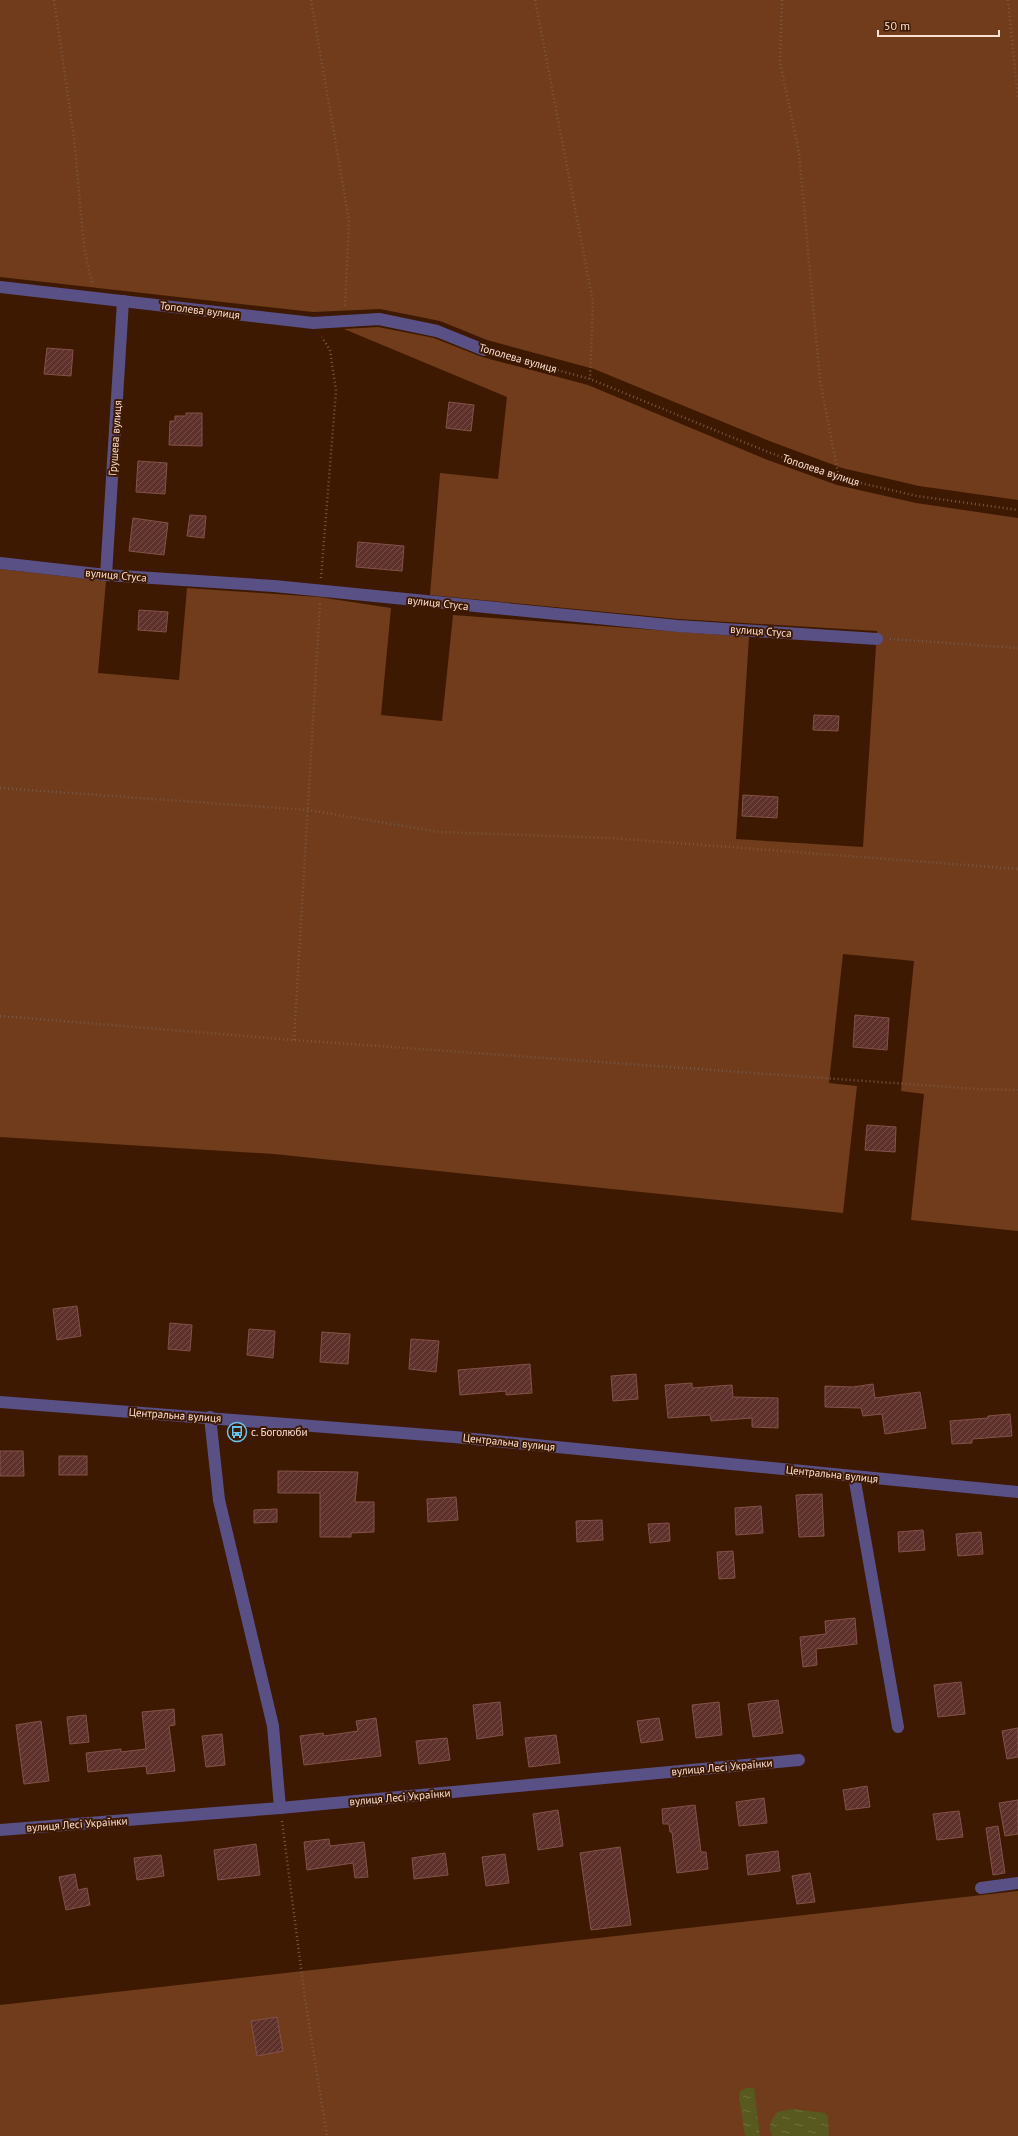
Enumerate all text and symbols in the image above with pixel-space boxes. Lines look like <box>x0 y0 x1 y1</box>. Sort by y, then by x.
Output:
scale bar <box>878 12 999 38</box>
text: 50 m <box>884 18 910 33</box>
street label: Тополева вулиця <box>159 298 241 322</box>
street label: Тополева вулиця <box>477 340 559 376</box>
street label: Грушева вулиця <box>105 400 125 476</box>
street label: Тополева вулиця <box>781 451 861 489</box>
street label: вулиця Стуса <box>85 565 147 585</box>
street label: вулиця Стуса <box>407 593 469 613</box>
street label: вулиця Стуса <box>730 622 792 640</box>
street label: Центральна вулиця <box>128 1405 222 1425</box>
bus stop icon: с. Боголюби <box>226 1421 248 1443</box>
place label: с. Боголюби <box>251 1425 307 1439</box>
street label: Центральна вулиця <box>462 1430 556 1454</box>
street label: Центральна вулиця <box>785 1462 879 1486</box>
street label: вулиця Лесі Українки <box>671 1756 773 1778</box>
street label: вулиця Лесі Українки <box>349 1786 451 1808</box>
street label: вулиця Лесі Українки <box>26 1813 128 1835</box>

